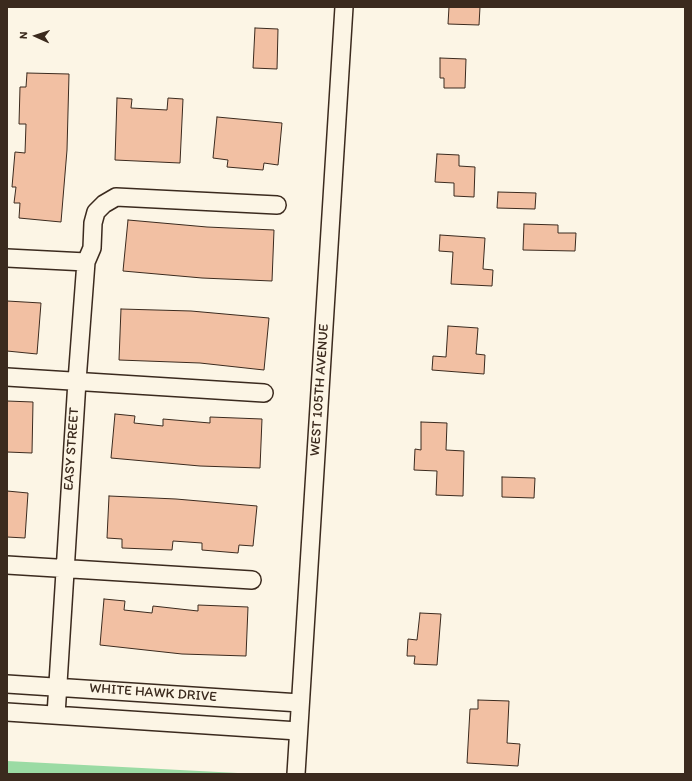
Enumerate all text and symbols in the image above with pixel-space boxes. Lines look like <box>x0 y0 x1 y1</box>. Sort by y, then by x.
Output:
north arrow <box>16 16 56 56</box>
text: N <box>17 31 30 39</box>
street label: WEST 105TH AVENUE <box>307 323 333 457</box>
street label: EASY STREET <box>61 407 83 491</box>
street label: WHITE HAWK DRIVE <box>89 680 217 706</box>

